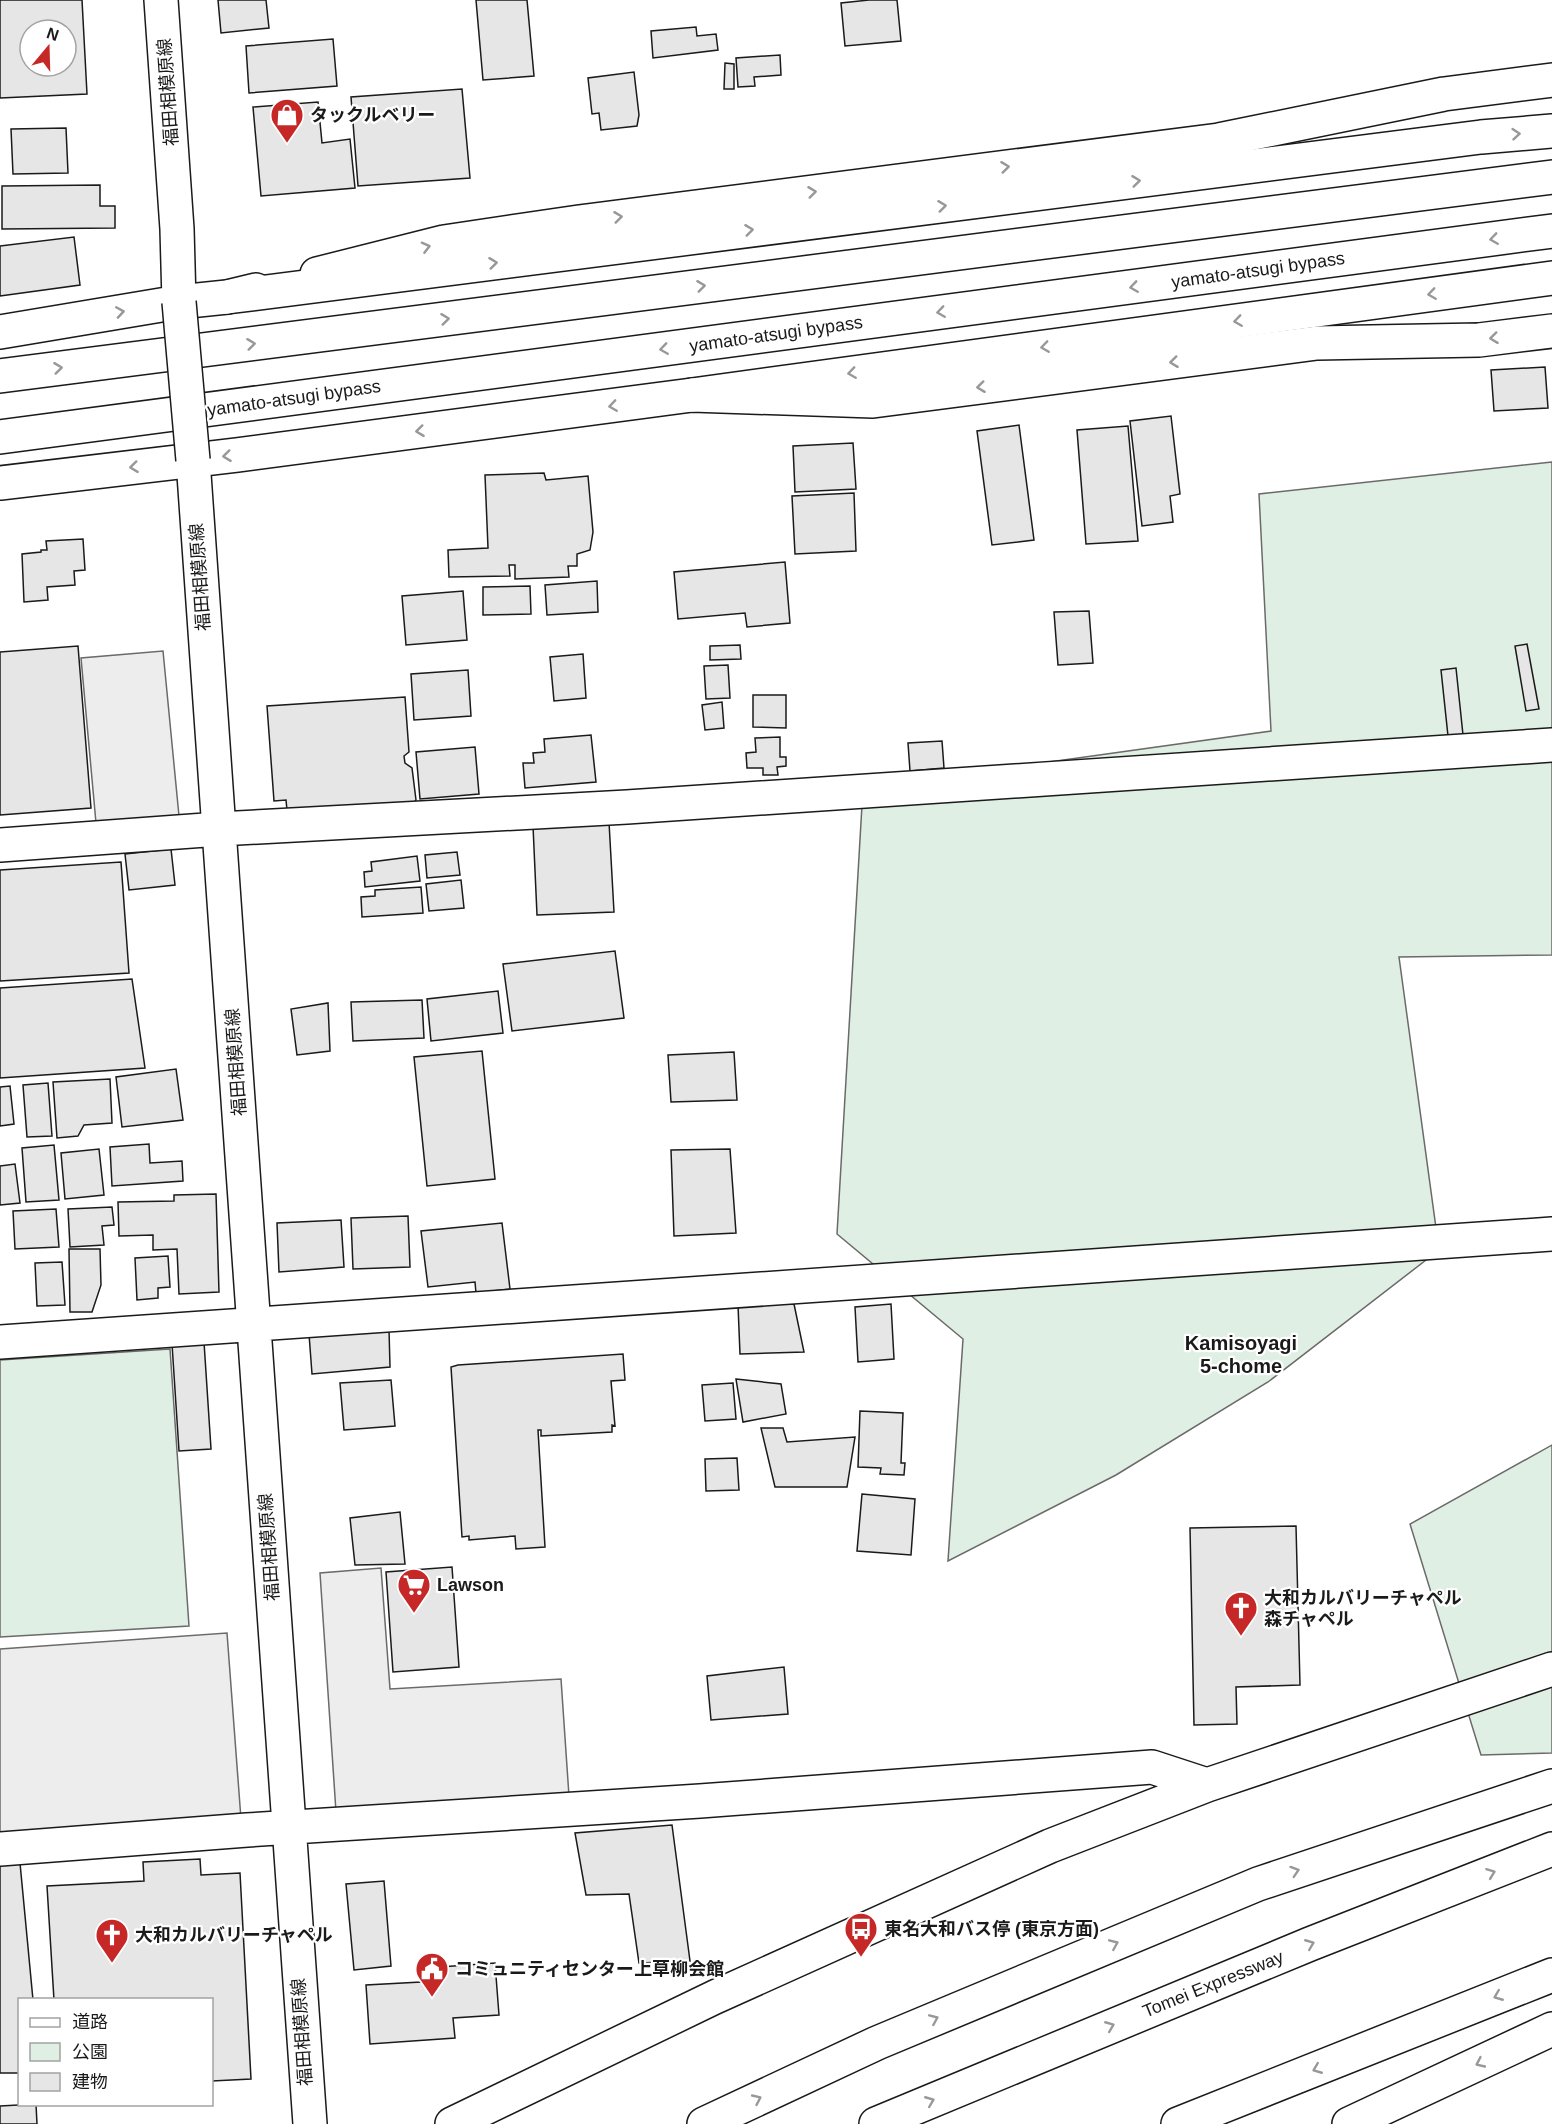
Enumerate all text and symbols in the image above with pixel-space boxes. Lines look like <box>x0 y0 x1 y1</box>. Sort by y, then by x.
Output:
north arrow <box>18 18 78 78</box>
text: N <box>44 24 61 44</box>
street label: 福田相模原線 <box>154 37 182 147</box>
shop icon: タックルベリー <box>269 97 305 144</box>
place label: タックルベリー <box>310 105 435 125</box>
one-way arrow <box>1512 128 1521 141</box>
one-way arrow <box>1001 162 1010 174</box>
one-way arrow <box>1131 175 1140 187</box>
one-way arrow <box>807 186 816 199</box>
one-way arrow <box>938 200 947 212</box>
one-way arrow <box>614 211 623 223</box>
one-way arrow <box>744 225 753 237</box>
one-way arrow <box>1489 233 1499 245</box>
one-way arrow <box>420 242 431 254</box>
street label: yamato-atsugi bypass <box>1170 248 1346 292</box>
one-way arrow <box>488 257 497 270</box>
one-way arrow <box>1130 280 1139 292</box>
one-way arrow <box>696 281 705 293</box>
one-way arrow <box>1427 288 1436 300</box>
one-way arrow <box>936 306 945 318</box>
one-way arrow <box>115 307 125 319</box>
street label: yamato-atsugi bypass <box>688 312 864 356</box>
one-way arrow <box>440 313 449 326</box>
one-way arrow <box>1234 314 1243 326</box>
one-way arrow <box>1489 332 1499 344</box>
one-way arrow <box>247 338 256 350</box>
one-way arrow <box>1041 340 1050 352</box>
one-way arrow <box>660 342 669 354</box>
one-way arrow <box>1170 355 1179 367</box>
one-way arrow <box>53 363 63 375</box>
one-way arrow <box>847 367 857 379</box>
street label: yamato-atsugi bypass <box>206 376 382 420</box>
one-way arrow <box>976 380 986 393</box>
one-way arrow <box>609 399 618 412</box>
one-way arrow <box>415 424 425 437</box>
one-way arrow <box>222 450 231 462</box>
one-way arrow <box>130 460 139 473</box>
street label: 福田相模原線 <box>186 522 214 632</box>
street label: 福田相模原線 <box>222 1007 250 1117</box>
district label: Kamisoyagi 5-chome <box>1185 1332 1297 1377</box>
street label: 福田相模原線 <box>255 1492 283 1602</box>
supermarket icon: Lawson <box>396 1567 432 1614</box>
place label: Lawson <box>437 1575 504 1595</box>
place label: 大和カルバリーチャペル 森チャペル <box>1264 1588 1462 1629</box>
church icon: 大和カルバリーチャペル 森チャペル <box>1223 1590 1259 1637</box>
one-way arrow <box>1289 1866 1300 1879</box>
one-way arrow <box>1485 1867 1496 1880</box>
bus stop icon: 東名大和バス停 (東京方面) <box>843 1911 879 1958</box>
church icon: 大和カルバリーチャペル <box>94 1917 130 1964</box>
place label: 東名大和バス停 (東京方面) <box>884 1919 1099 1939</box>
place label: 大和カルバリーチャペル <box>135 1925 333 1945</box>
one-way arrow <box>1108 1939 1119 1951</box>
one-way arrow <box>1303 1939 1314 1951</box>
street label: Tomei Expressway <box>1140 1947 1286 2021</box>
public building icon: コミュニティセンター上草柳会館 <box>414 1951 450 1998</box>
place label: コミュニティセンター上草柳会館 <box>455 1959 724 1979</box>
street label: 福田相模原線 <box>288 1977 316 2087</box>
one-way arrow <box>1493 1989 1503 2002</box>
legend <box>18 1998 213 2106</box>
text: 道路 <box>72 2012 108 2032</box>
one-way arrow <box>928 2014 939 2026</box>
one-way arrow <box>1104 2021 1115 2033</box>
text: 公園 <box>72 2042 108 2062</box>
one-way arrow <box>1475 2056 1486 2068</box>
one-way arrow <box>1312 2062 1323 2074</box>
text: 建物 <box>72 2072 108 2092</box>
one-way arrow <box>750 2095 761 2107</box>
one-way arrow <box>924 2096 935 2108</box>

